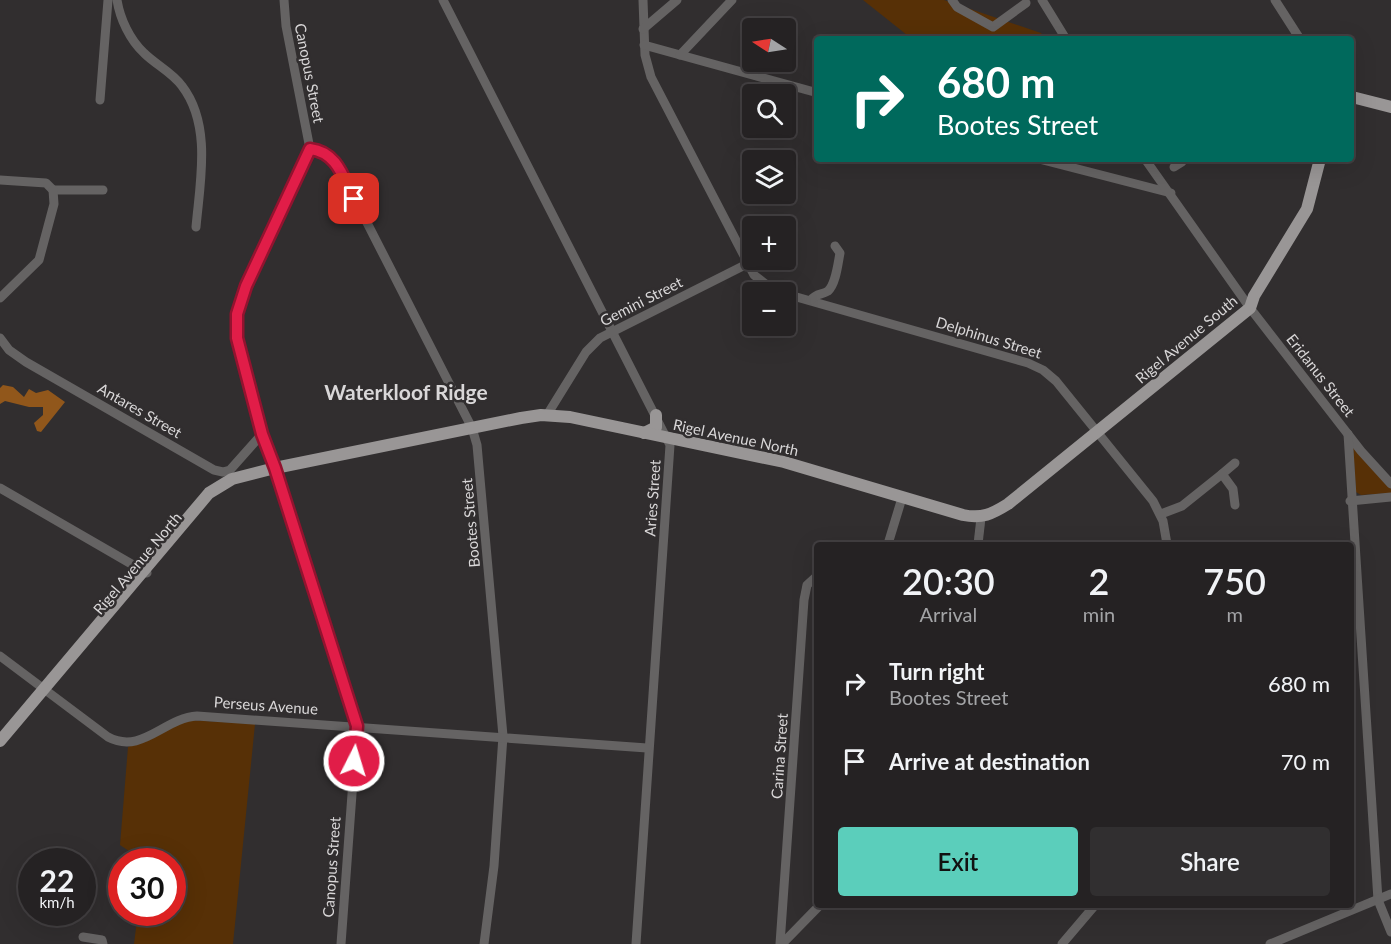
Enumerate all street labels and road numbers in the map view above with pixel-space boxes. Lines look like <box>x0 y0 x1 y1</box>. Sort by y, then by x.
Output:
street label: Canopus Street <box>292 22 329 125</box>
street label: Gemini Street <box>597 272 686 329</box>
street label: Rigel Avenue South <box>1131 291 1241 387</box>
street label: Delphinus Street <box>934 312 1045 362</box>
street label: Eridanus Street <box>1283 330 1359 420</box>
street label: Antares Street <box>95 379 186 442</box>
street label: Rigel Avenue North <box>672 415 800 459</box>
street label: Aries Street <box>640 458 664 537</box>
street label: Bootes Street <box>457 477 483 568</box>
street label: Rigel Avenue North <box>89 508 185 618</box>
street label: Perseus Avenue <box>213 692 319 718</box>
street label: Carina Street <box>767 712 791 799</box>
street label: Canopus Street <box>319 815 344 918</box>

